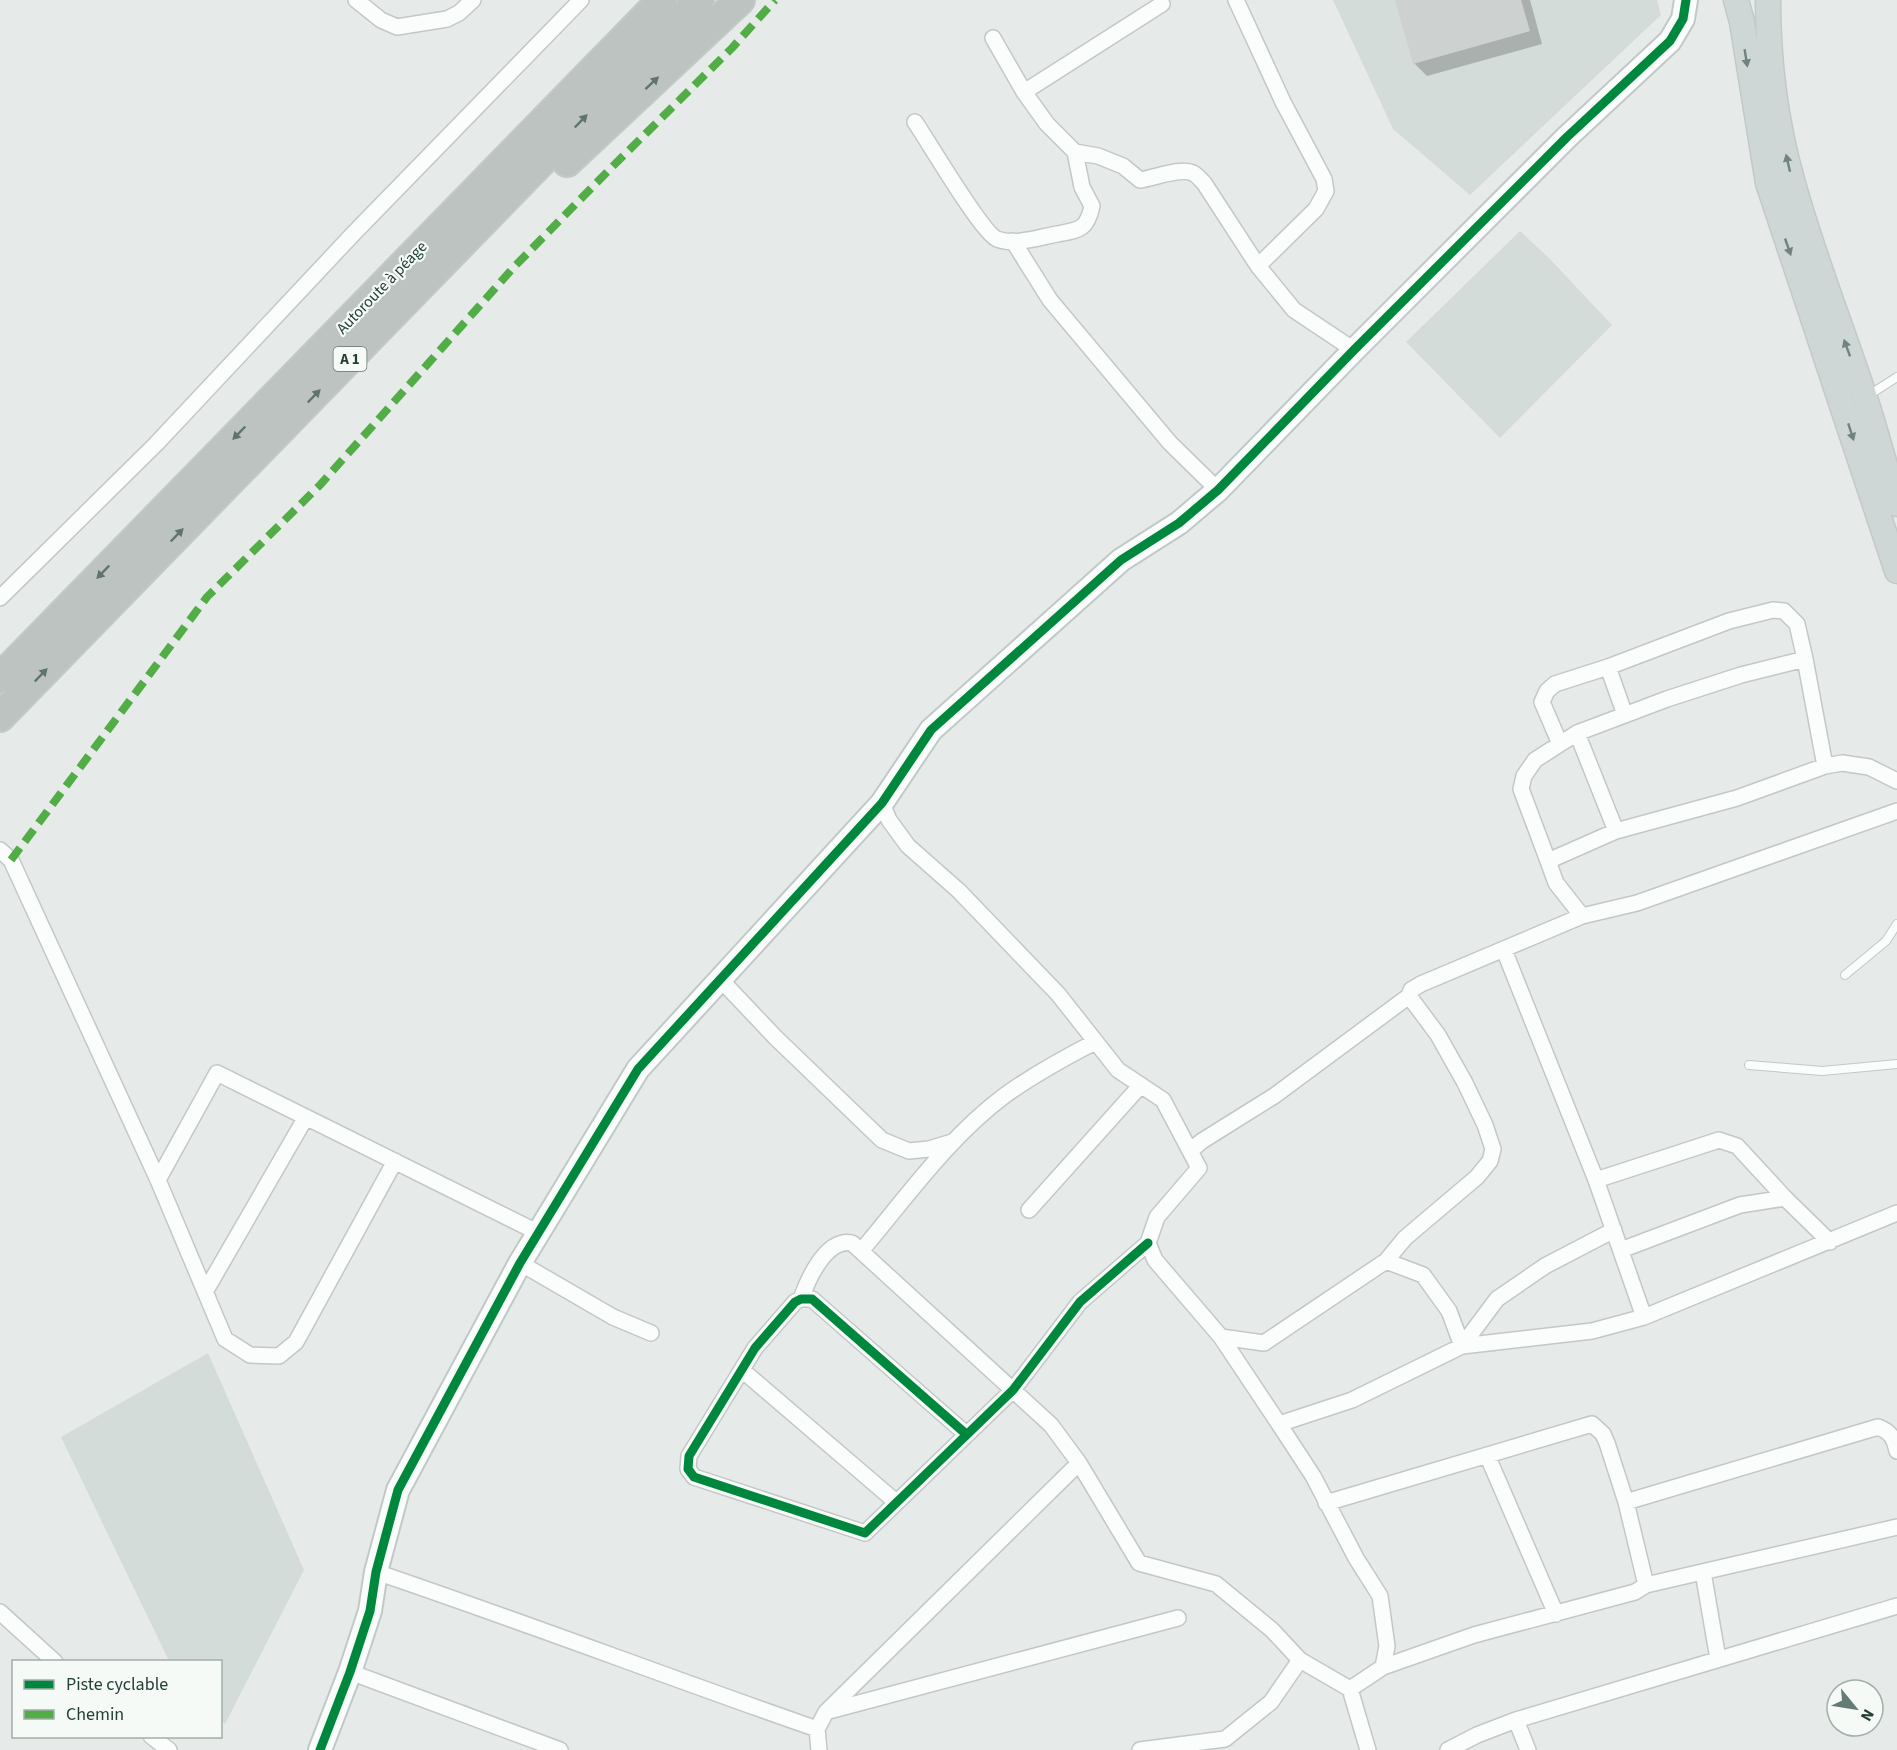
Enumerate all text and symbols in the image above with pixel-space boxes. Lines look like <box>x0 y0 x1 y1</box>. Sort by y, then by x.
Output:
one-way arrow <box>1742 48 1751 67</box>
one-way arrow <box>644 76 658 90</box>
one-way arrow <box>574 114 588 128</box>
one-way arrow <box>1782 153 1792 172</box>
street label: Autoroute à péage <box>331 236 432 339</box>
one-way arrow <box>1784 239 1794 257</box>
one-way arrow <box>1842 339 1852 357</box>
road number: A 1 <box>334 347 366 371</box>
one-way arrow <box>306 390 320 404</box>
one-way arrow <box>1846 423 1856 441</box>
one-way arrow <box>233 425 247 439</box>
one-way arrow <box>170 529 184 543</box>
one-way arrow <box>96 565 110 580</box>
one-way arrow <box>34 667 48 682</box>
legend <box>12 1660 222 1738</box>
text: Piste cyclable <box>66 1672 168 1697</box>
north arrow <box>1825 1678 1885 1738</box>
text: Chemin <box>66 1702 124 1727</box>
text: N <box>1855 1705 1879 1725</box>

